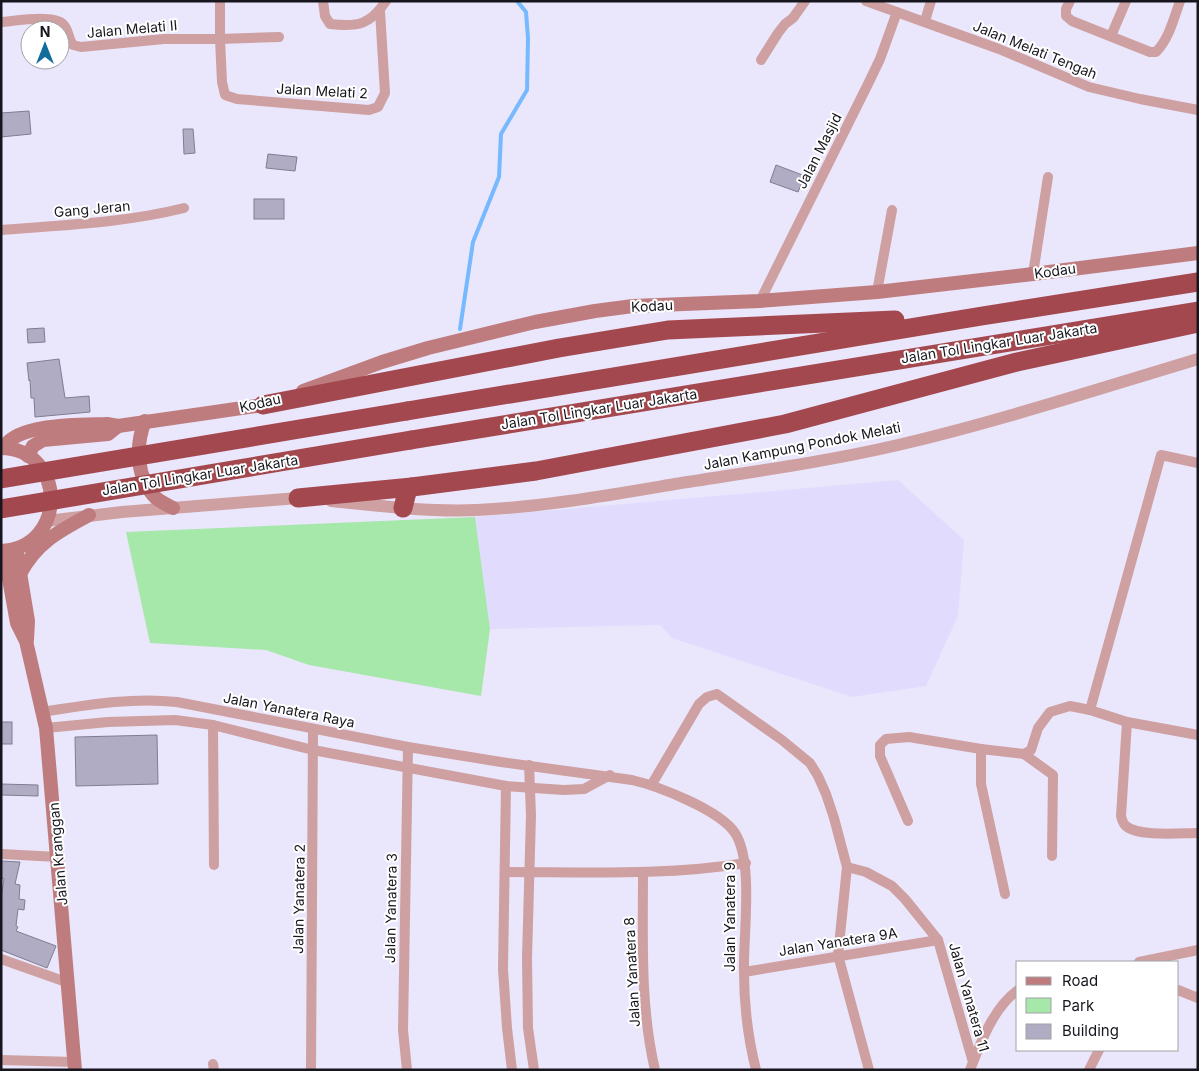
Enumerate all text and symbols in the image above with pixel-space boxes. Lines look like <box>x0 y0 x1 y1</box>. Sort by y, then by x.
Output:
street label: Jalan Melati II <box>86 16 178 41</box>
street label: Jalan Melati Tengah <box>971 17 1100 82</box>
north arrow <box>20 20 70 70</box>
text: N <box>40 23 50 40</box>
street label: Jalan Melati 2 <box>276 80 368 101</box>
street label: Jalan Masjid <box>792 110 845 191</box>
street label: Gang Jeran <box>53 197 131 220</box>
street label: Kodau <box>1033 259 1077 282</box>
street label: Kodau <box>631 296 673 315</box>
street label: Jalan Tol Lingkar Luar Jakarta <box>900 319 1098 366</box>
street label: Jalan Tol Lingkar Luar Jakarta <box>500 385 698 432</box>
street label: Kodau <box>238 390 282 416</box>
street label: Jalan Kampung Pondok Melati <box>702 418 902 473</box>
street label: Jalan Tol Lingkar Luar Jakarta <box>101 451 299 498</box>
street label: Jalan Yanatera Raya <box>222 688 356 731</box>
street label: Jalan Kranggan <box>45 802 70 906</box>
street label: Jalan Yanatera 2 <box>289 844 308 954</box>
street label: Jalan Yanatera 3 <box>381 853 400 963</box>
street label: Jalan Yanatera 9 <box>721 862 738 972</box>
street label: Jalan Yanatera 8 <box>620 917 643 1027</box>
street label: Jalan Yanatera 9A <box>777 924 899 959</box>
street label: Jalan Yanatera 11 <box>946 940 993 1053</box>
legend <box>1016 961 1179 1051</box>
text: Road <box>1062 971 1098 990</box>
text: Park <box>1062 996 1095 1015</box>
text: Building <box>1062 1021 1119 1040</box>

